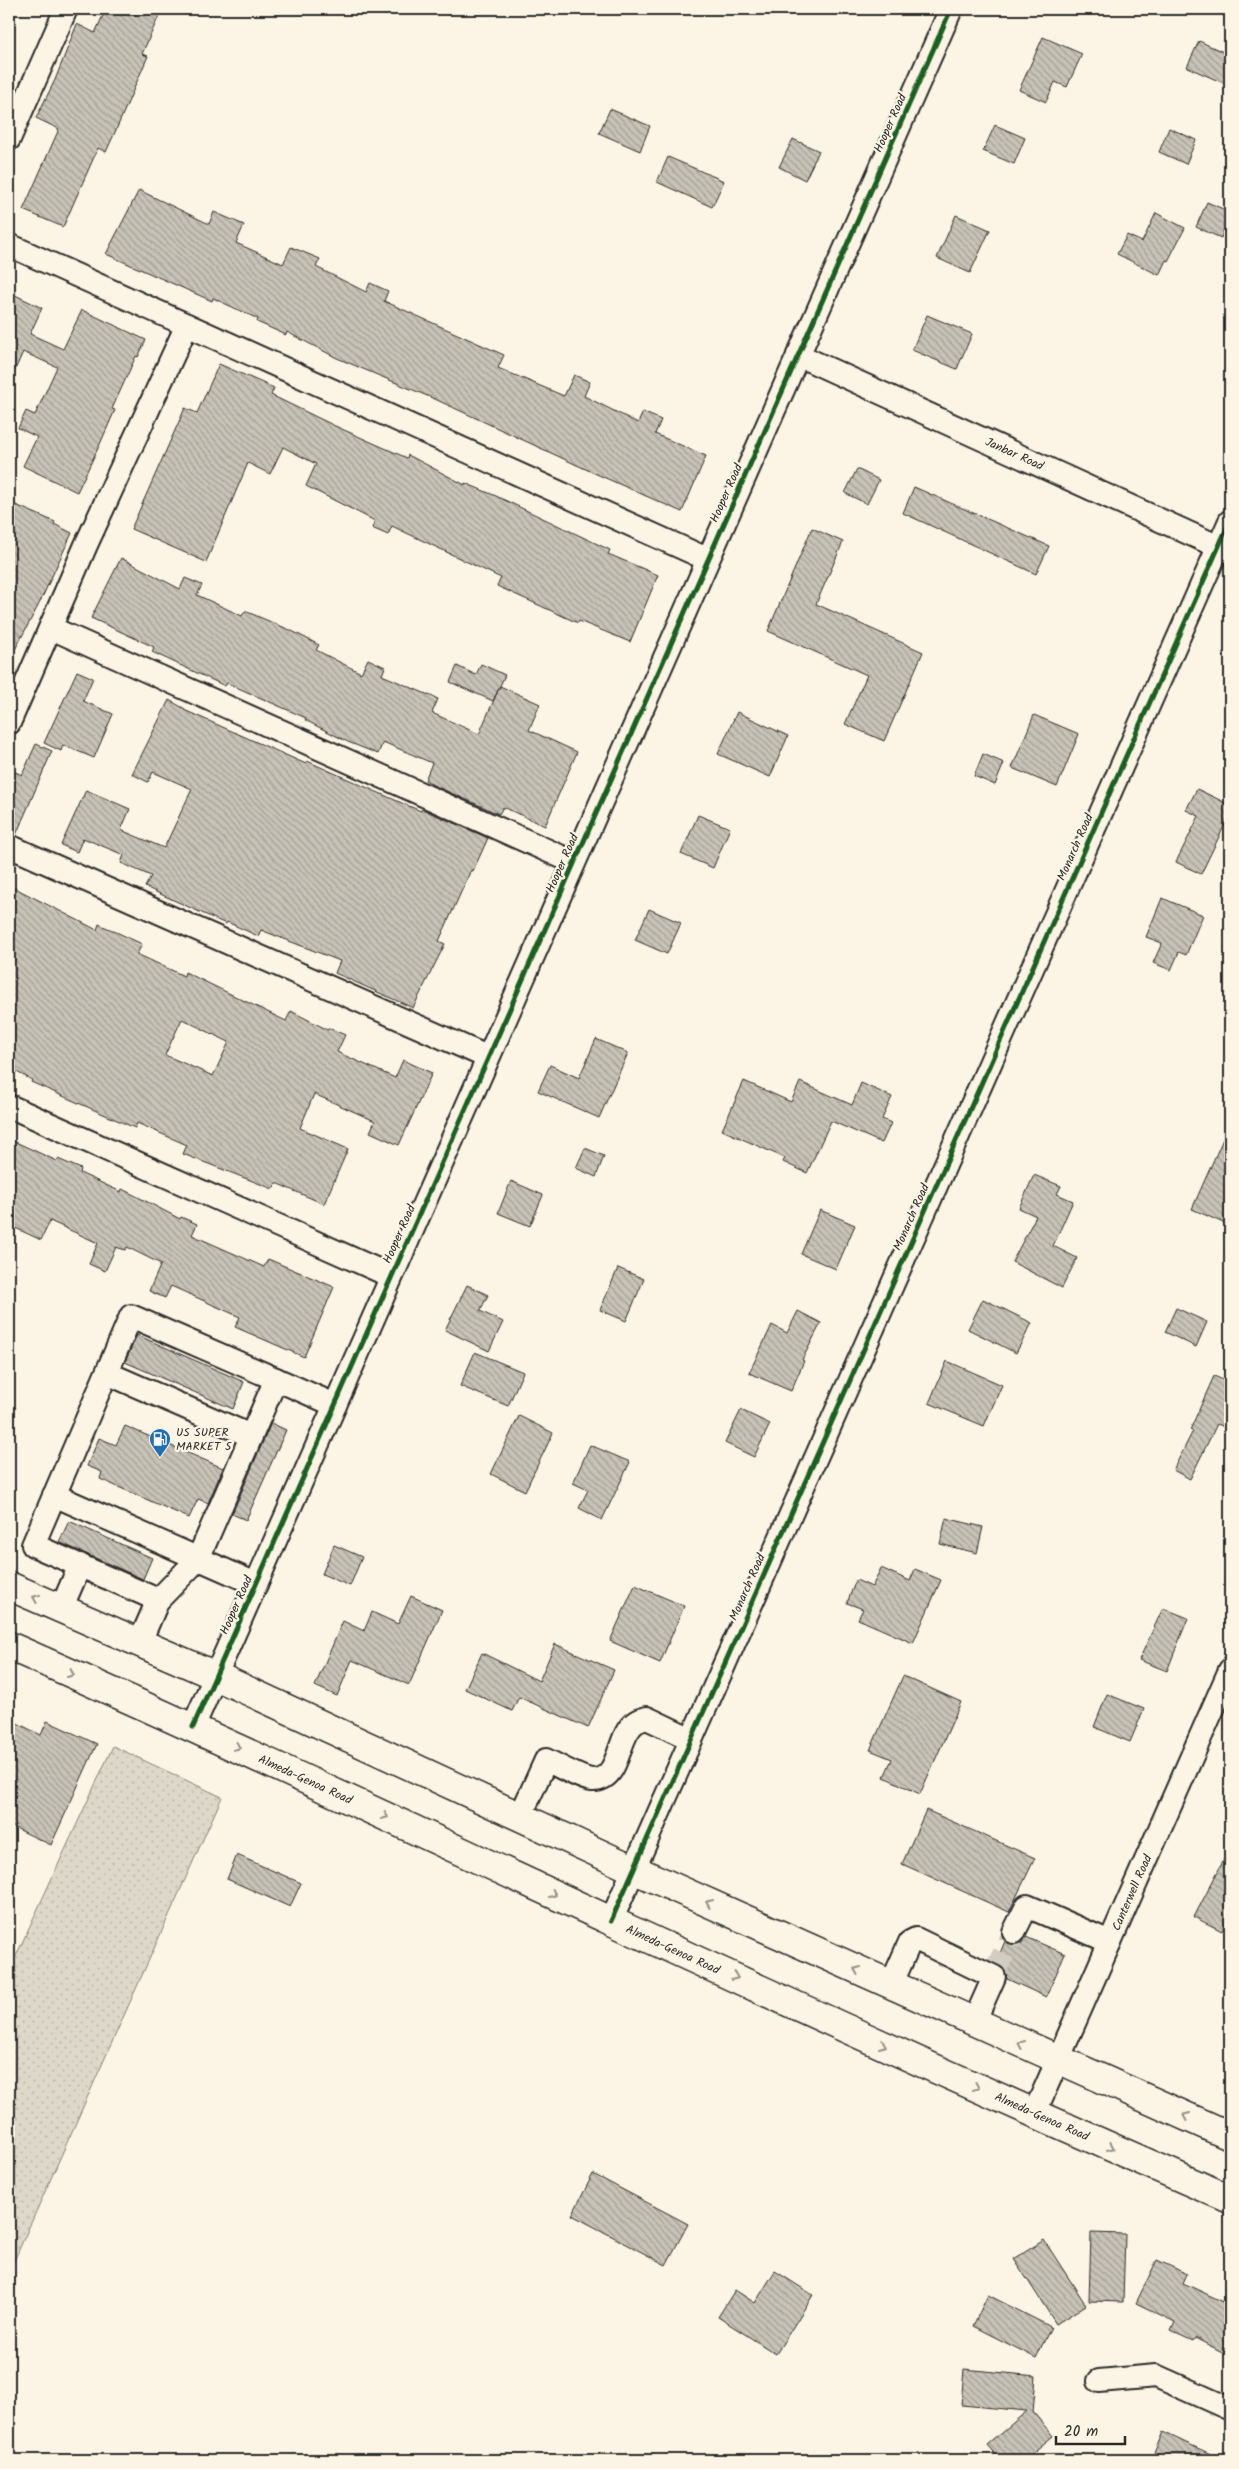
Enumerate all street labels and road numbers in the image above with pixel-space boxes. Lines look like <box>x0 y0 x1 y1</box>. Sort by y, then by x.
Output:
street label: Hooper Road <box>869 90 912 156</box>
street label: Janbar Road <box>982 433 1048 476</box>
street label: Hooper Road <box>705 460 748 526</box>
street label: Monarch Road <box>1052 810 1099 884</box>
street label: Hooper Road <box>541 830 584 896</box>
street label: Monarch Road <box>888 1180 935 1254</box>
street label: Hooper Road <box>378 1201 421 1267</box>
street label: Monarch Road <box>724 1550 771 1624</box>
street label: Hooper Road <box>215 1572 258 1638</box>
street label: Almeda-Genoa Road <box>255 1750 356 1810</box>
street label: Canterwell Road <box>1107 1851 1158 1934</box>
street label: Almeda-Genoa Road <box>623 1920 724 1980</box>
street label: Almeda-Genoa Road <box>991 2088 1093 2147</box>

